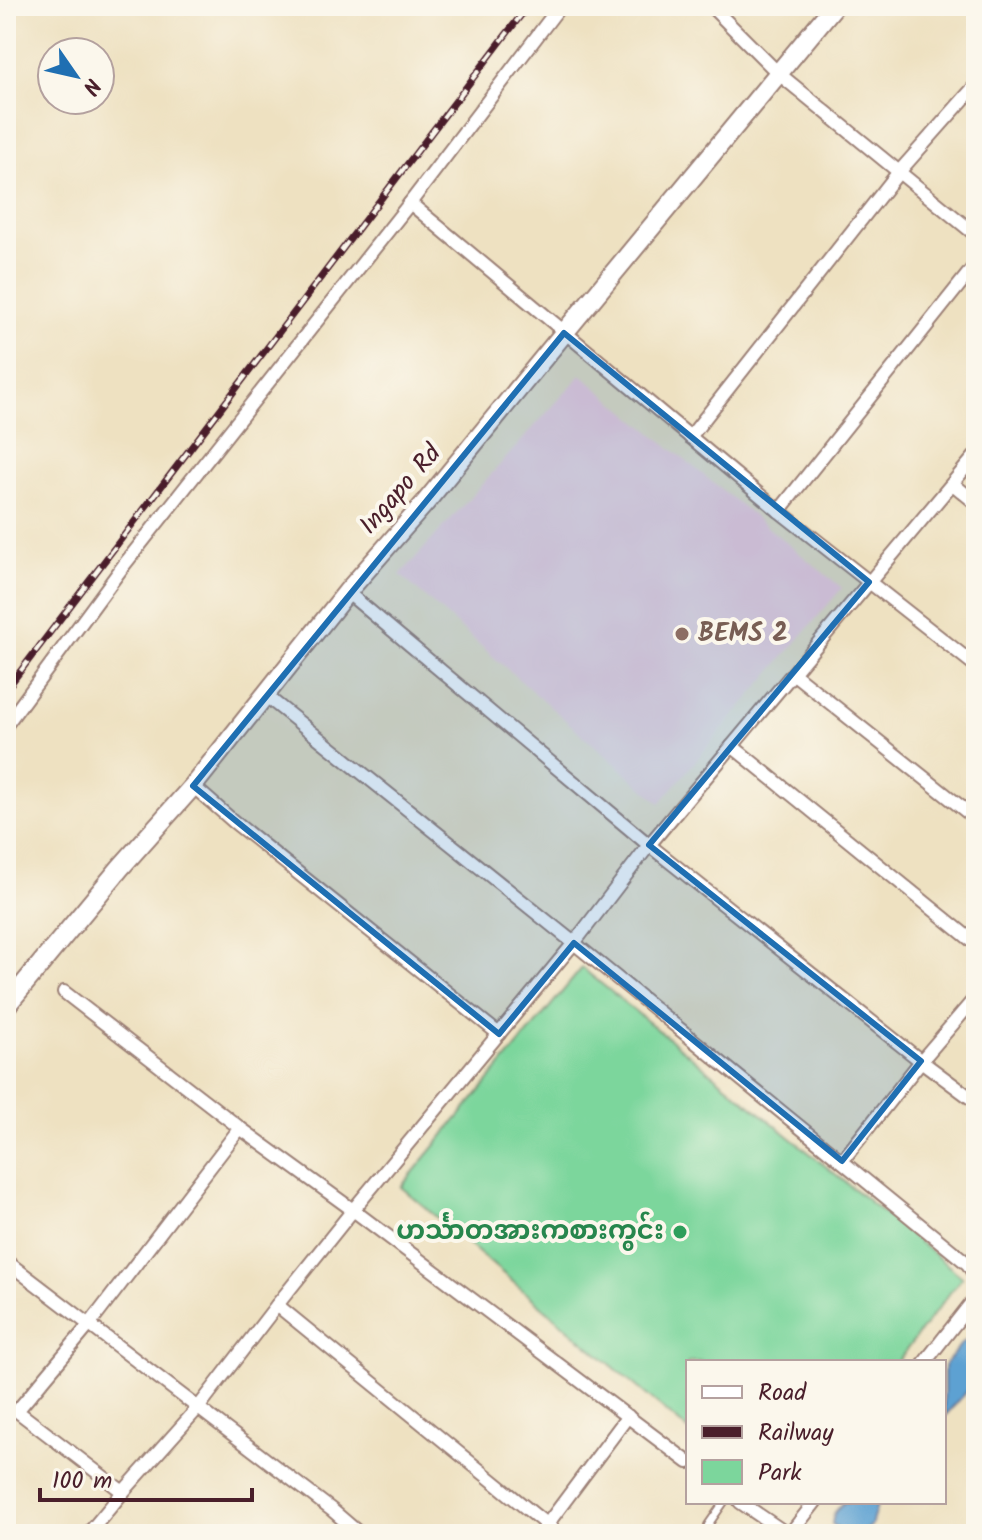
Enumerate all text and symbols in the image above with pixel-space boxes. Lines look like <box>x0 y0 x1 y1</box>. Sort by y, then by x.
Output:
north arrow <box>36 36 116 116</box>
text: N <box>72 70 109 101</box>
street label: Ingapo Rd <box>349 434 453 545</box>
place label: BEMS 2 <box>698 613 788 655</box>
marker: BEMS 2 <box>673 625 691 643</box>
place label: ဟင်္သာတအားကစားကွင်း <box>396 1211 664 1253</box>
marker: ဟင်္သာတအားကစားကွင်း <box>671 1223 689 1241</box>
legend <box>686 1360 946 1504</box>
text: Road <box>758 1374 807 1413</box>
text: Railway <box>758 1414 834 1453</box>
scale bar <box>40 1452 252 1502</box>
text: Park <box>758 1454 802 1493</box>
text: 100 m <box>52 1462 112 1501</box>

